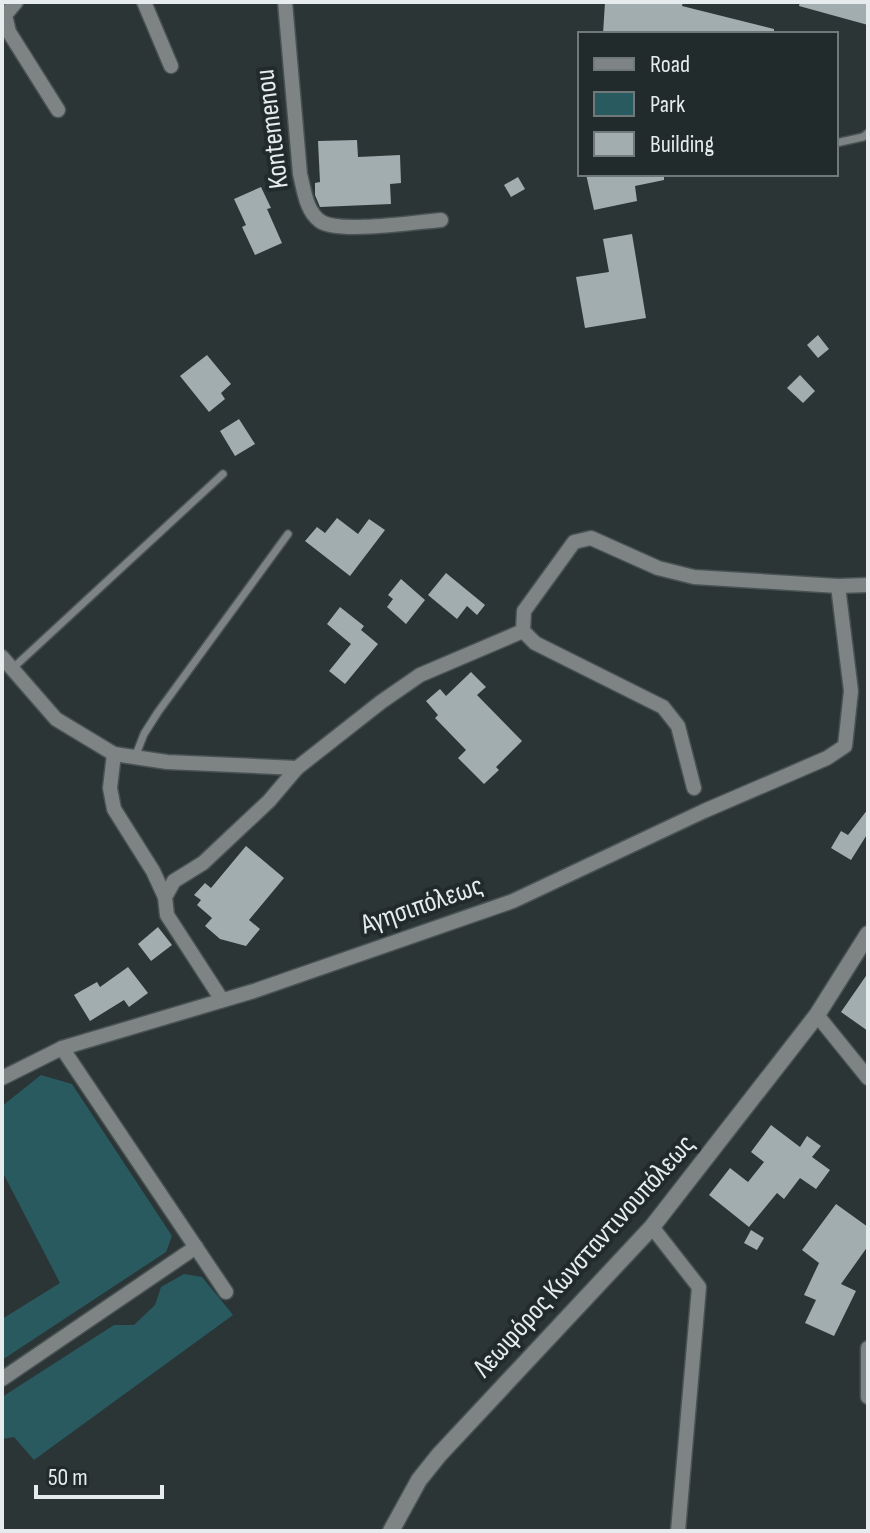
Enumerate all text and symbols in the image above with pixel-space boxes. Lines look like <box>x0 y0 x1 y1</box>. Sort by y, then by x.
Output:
legend <box>578 32 838 176</box>
text: Road <box>650 50 690 79</box>
street label: Kontemenou <box>248 67 296 191</box>
text: Park <box>650 90 685 119</box>
text: Building <box>650 130 714 159</box>
street label: Αγησιπόλεως <box>356 869 487 942</box>
street label: Λεωφόρος Κωνσταντινουπόλεως <box>466 1128 702 1385</box>
scale bar <box>36 1449 162 1499</box>
text: 50 m <box>48 1463 88 1492</box>

